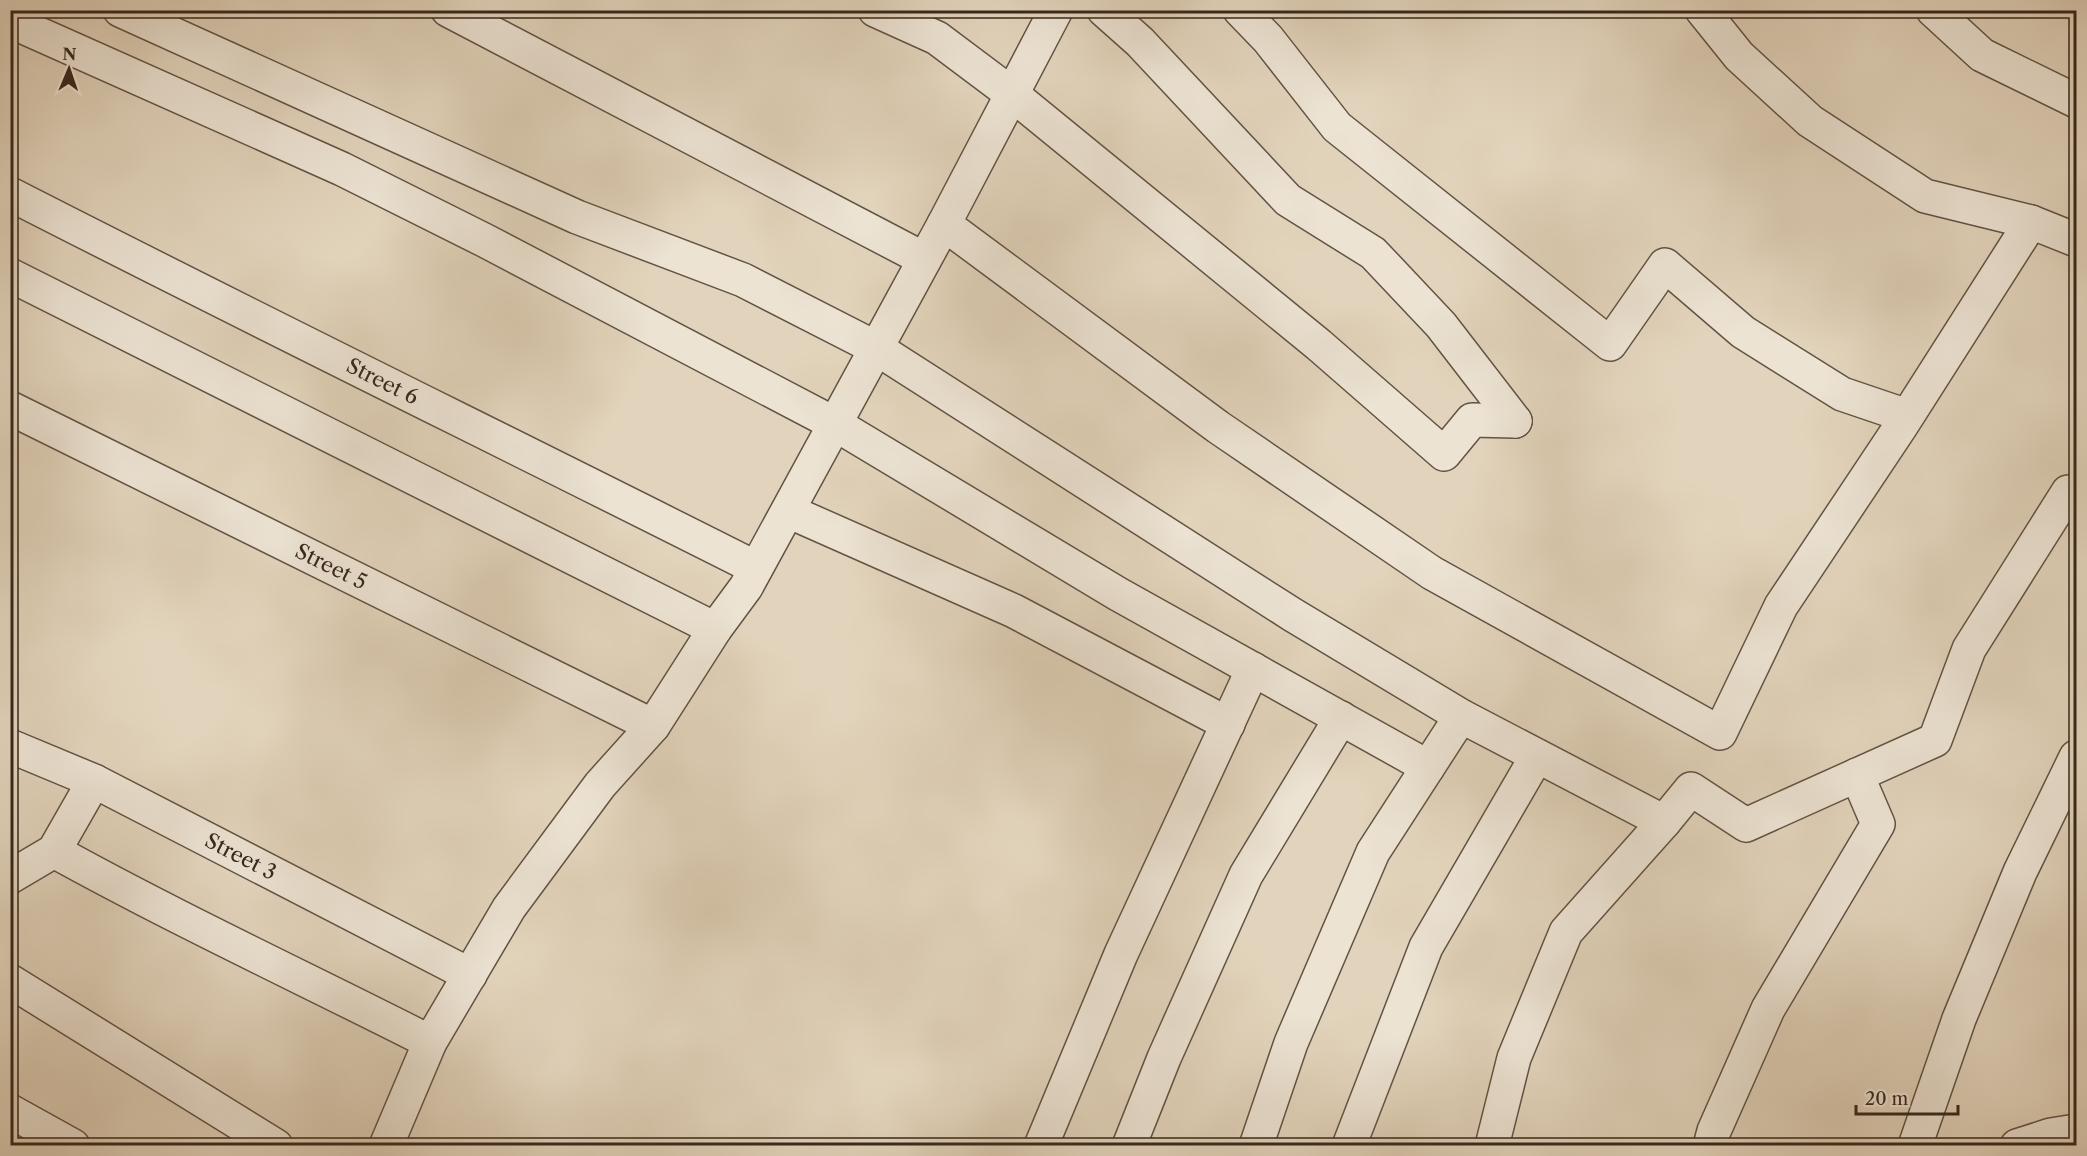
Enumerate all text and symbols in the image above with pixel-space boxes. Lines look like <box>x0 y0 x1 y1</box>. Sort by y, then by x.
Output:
north arrow <box>39 39 99 99</box>
text: N <box>62 44 77 64</box>
street label: Street 6 <box>342 353 423 410</box>
street label: Street 5 <box>291 538 371 594</box>
street label: Street 3 <box>201 828 281 885</box>
scale bar <box>1856 1078 1958 1116</box>
text: 20 m <box>1865 1088 1909 1110</box>

